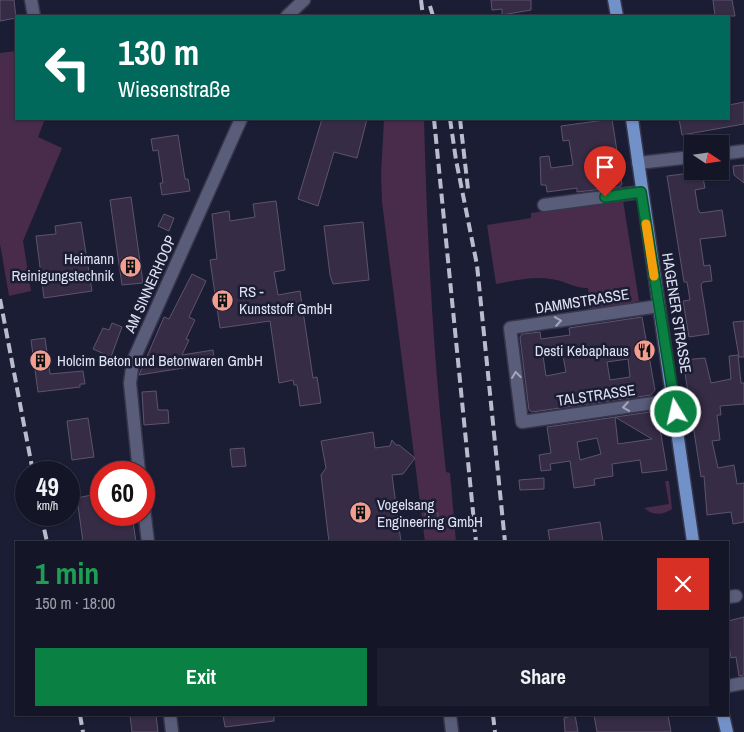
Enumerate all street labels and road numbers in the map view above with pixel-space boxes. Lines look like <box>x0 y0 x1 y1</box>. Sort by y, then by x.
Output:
street label: AM SINNERHOOP <box>119 232 181 337</box>
street label: HAGENER STRASSE <box>657 251 697 375</box>
street label: DAMMSTRASSE <box>533 283 631 319</box>
street label: TALSTRASSE <box>555 379 637 411</box>

